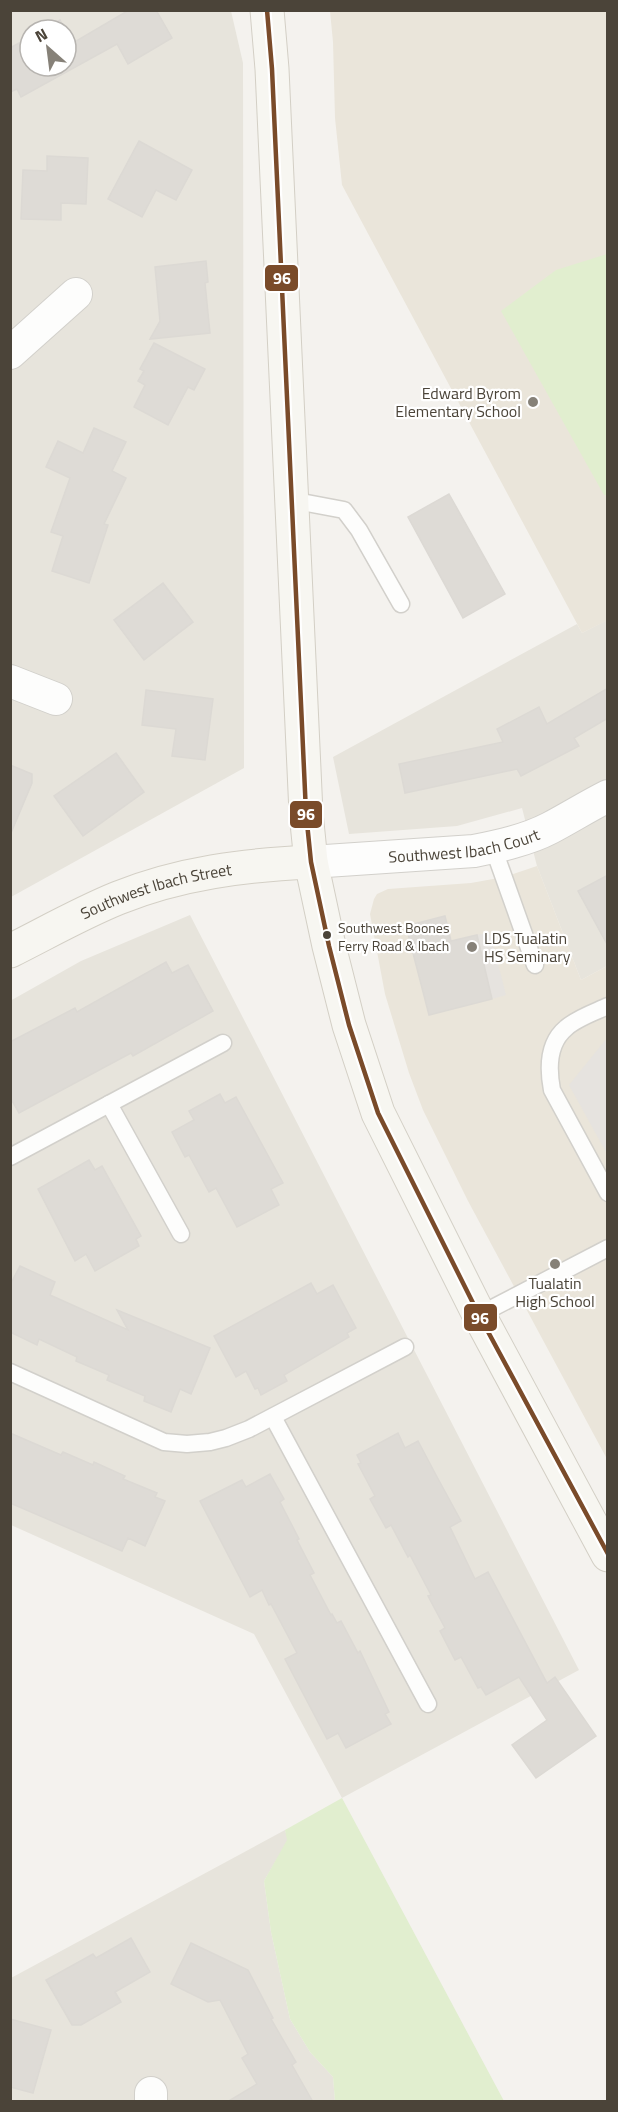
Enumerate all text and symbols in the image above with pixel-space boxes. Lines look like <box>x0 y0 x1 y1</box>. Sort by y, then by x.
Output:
north arrow <box>18 18 78 78</box>
text: N <box>30 22 51 48</box>
line badge: 96 <box>264 264 299 292</box>
text: 96 <box>273 266 291 290</box>
place label: Edward Byrom Elementary School <box>395 381 521 423</box>
marker: Edward Byrom Elementary School <box>526 395 540 409</box>
line badge: 96 <box>289 800 323 829</box>
text: 96 <box>297 802 315 826</box>
street label: Southwest Ibach Court <box>388 822 543 869</box>
street label: Southwest Ibach Street <box>76 857 233 925</box>
place label: Southwest Boones Ferry Road & Ibach <box>338 917 449 956</box>
place label: LDS Tualatin HS Seminary <box>484 926 571 968</box>
marker: Southwest Boones Ferry Road & Ibach <box>321 929 333 941</box>
marker: LDS Tualatin HS Seminary <box>465 940 479 954</box>
marker: Tualatin High School <box>548 1257 562 1271</box>
place label: Tualatin High School <box>515 1271 595 1313</box>
line badge: 96 <box>463 1303 498 1332</box>
text: 96 <box>471 1306 489 1330</box>

